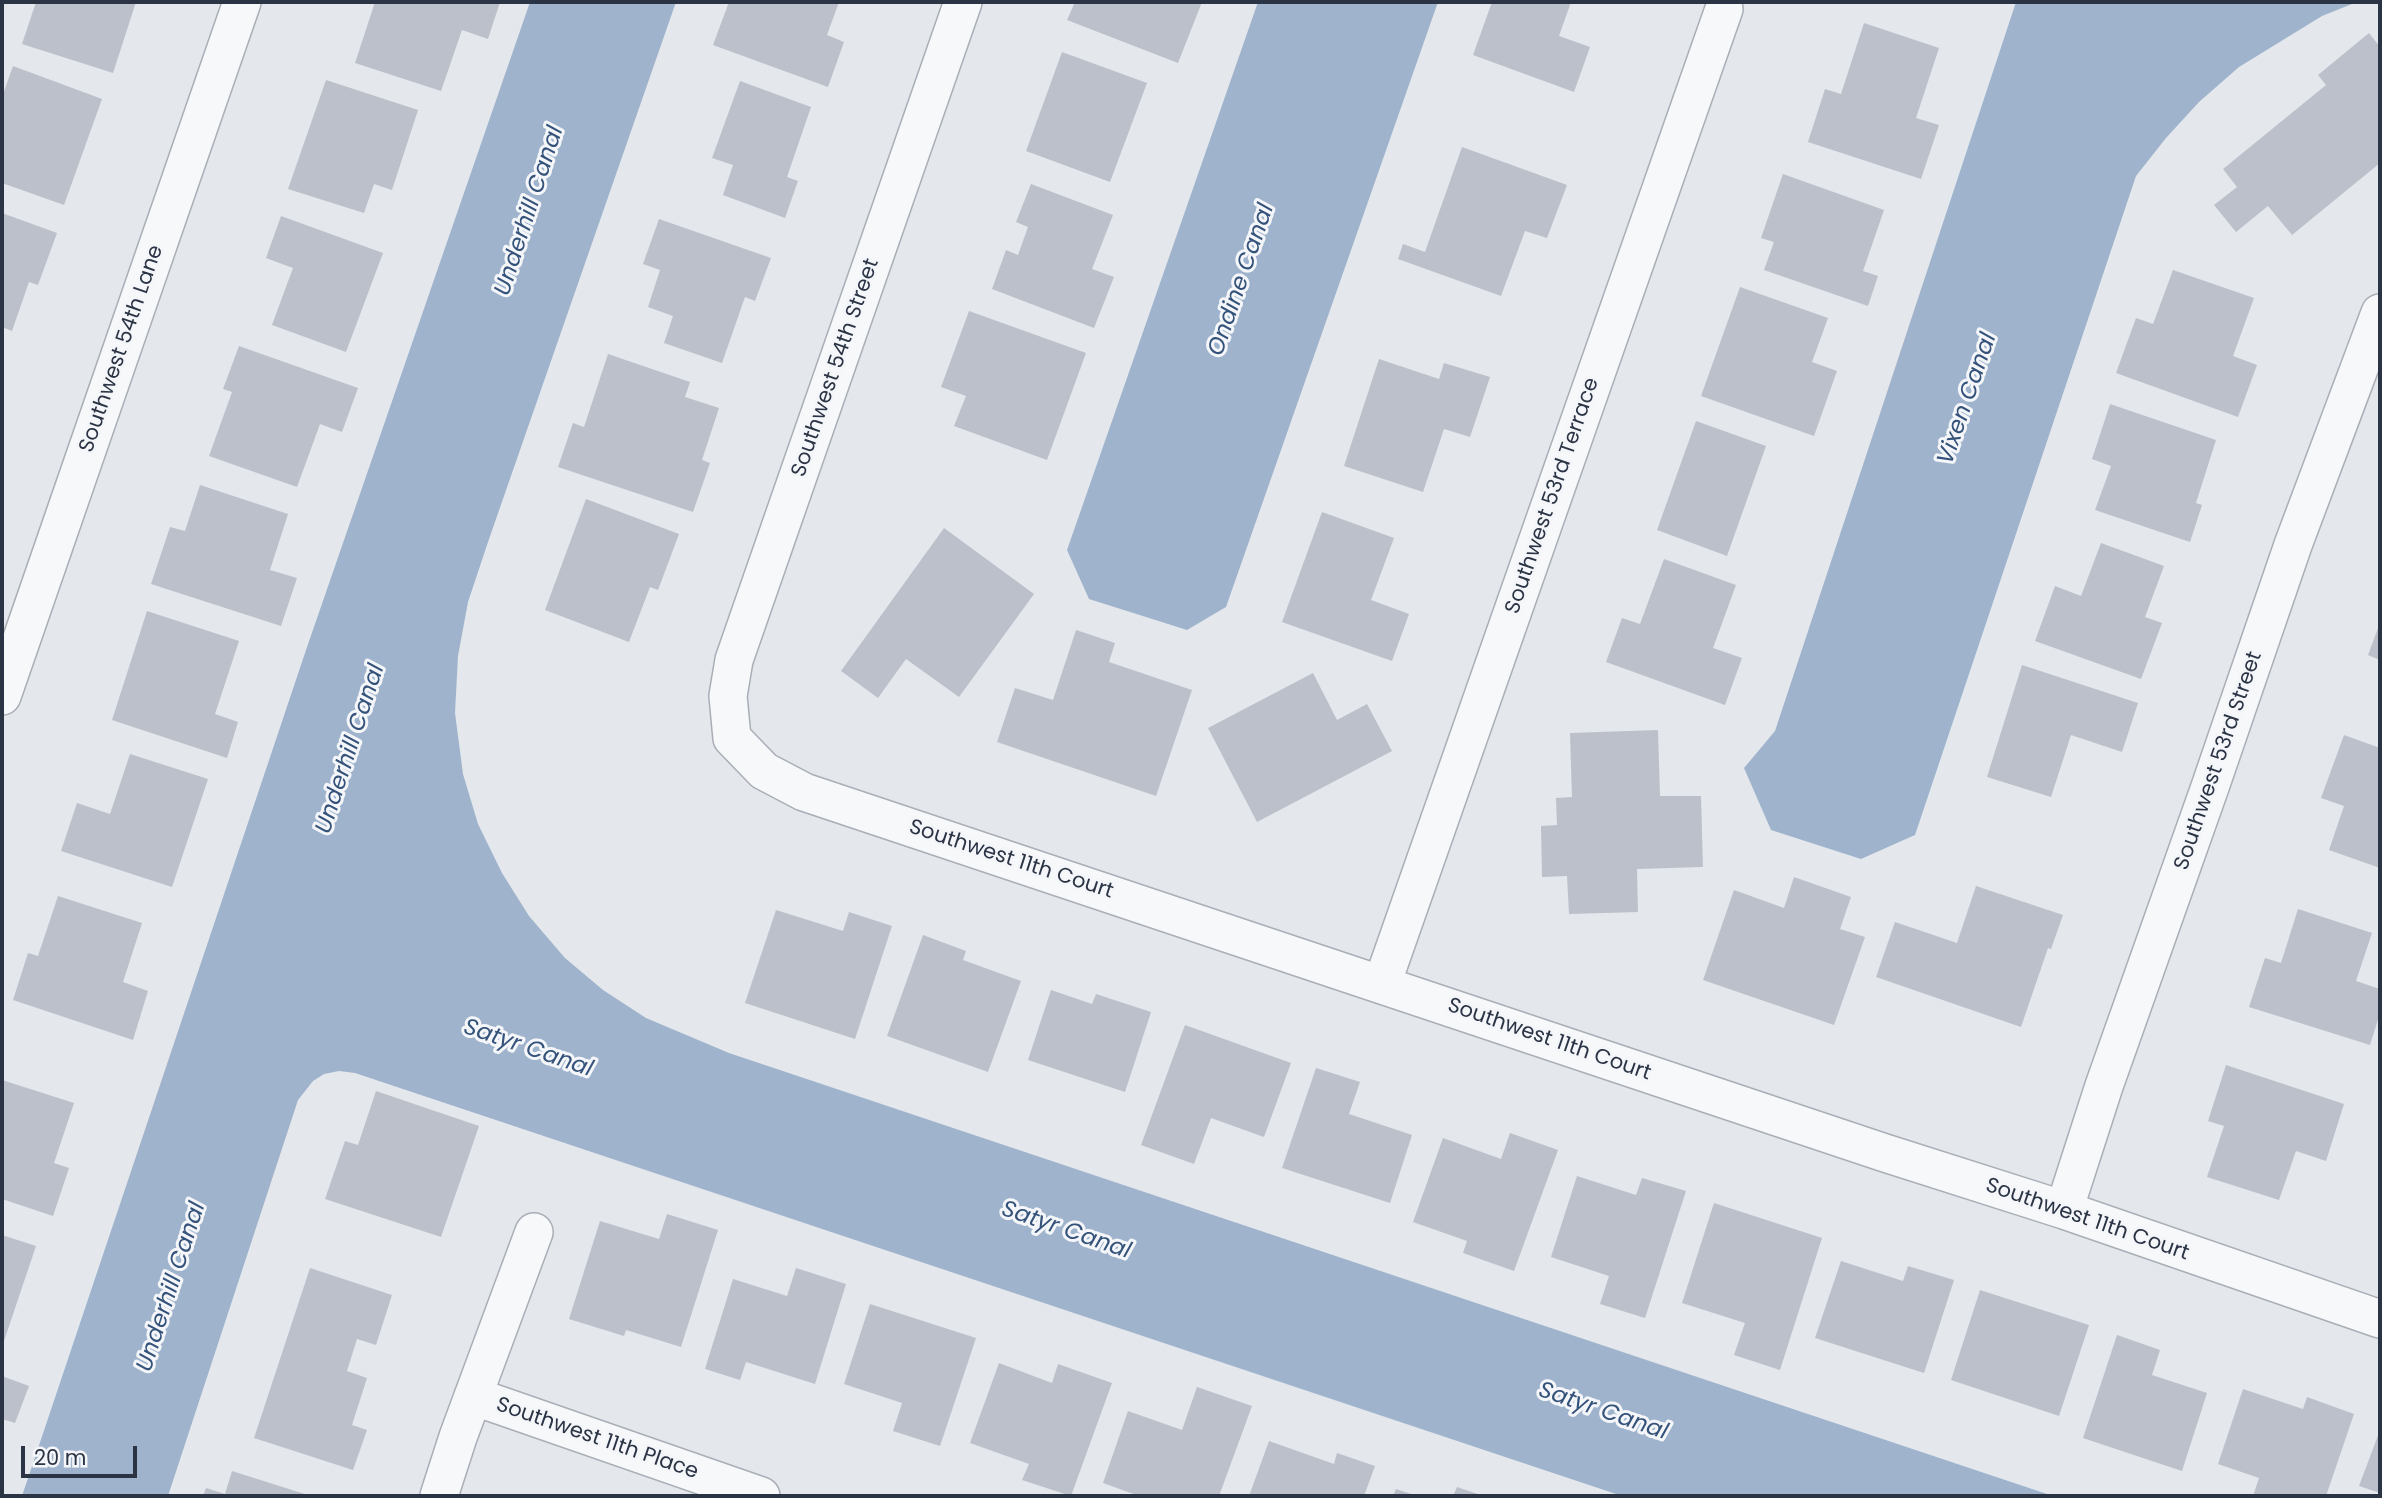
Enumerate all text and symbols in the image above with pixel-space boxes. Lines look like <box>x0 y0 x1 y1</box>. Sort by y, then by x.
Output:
water label: Underhill Canal <box>490 123 570 299</box>
water label: Ondine Canal <box>1203 200 1281 360</box>
street label: Southwest 54th Lane <box>75 242 169 456</box>
street label: Southwest 54th Street <box>787 255 885 481</box>
water label: Vixen Canal <box>1933 330 2003 468</box>
street label: Southwest 53rd Terrace <box>1501 375 1605 617</box>
street label: Southwest 53rd Street <box>2170 648 2268 874</box>
water label: Underhill Canal <box>311 661 391 837</box>
street label: Southwest 11th Court <box>906 815 1116 905</box>
street label: Southwest 11th Court <box>1444 993 1654 1087</box>
water label: Satyr Canal <box>460 1014 596 1084</box>
street label: Southwest 11th Court <box>1982 1173 2192 1267</box>
water label: Satyr Canal <box>998 1196 1134 1266</box>
water label: Underhill Canal <box>132 1199 212 1375</box>
water label: Satyr Canal <box>1535 1377 1671 1447</box>
street label: Southwest 11th Place <box>493 1393 701 1485</box>
scale bar <box>24 1432 140 1476</box>
text: 20 m <box>34 1443 87 1472</box>

